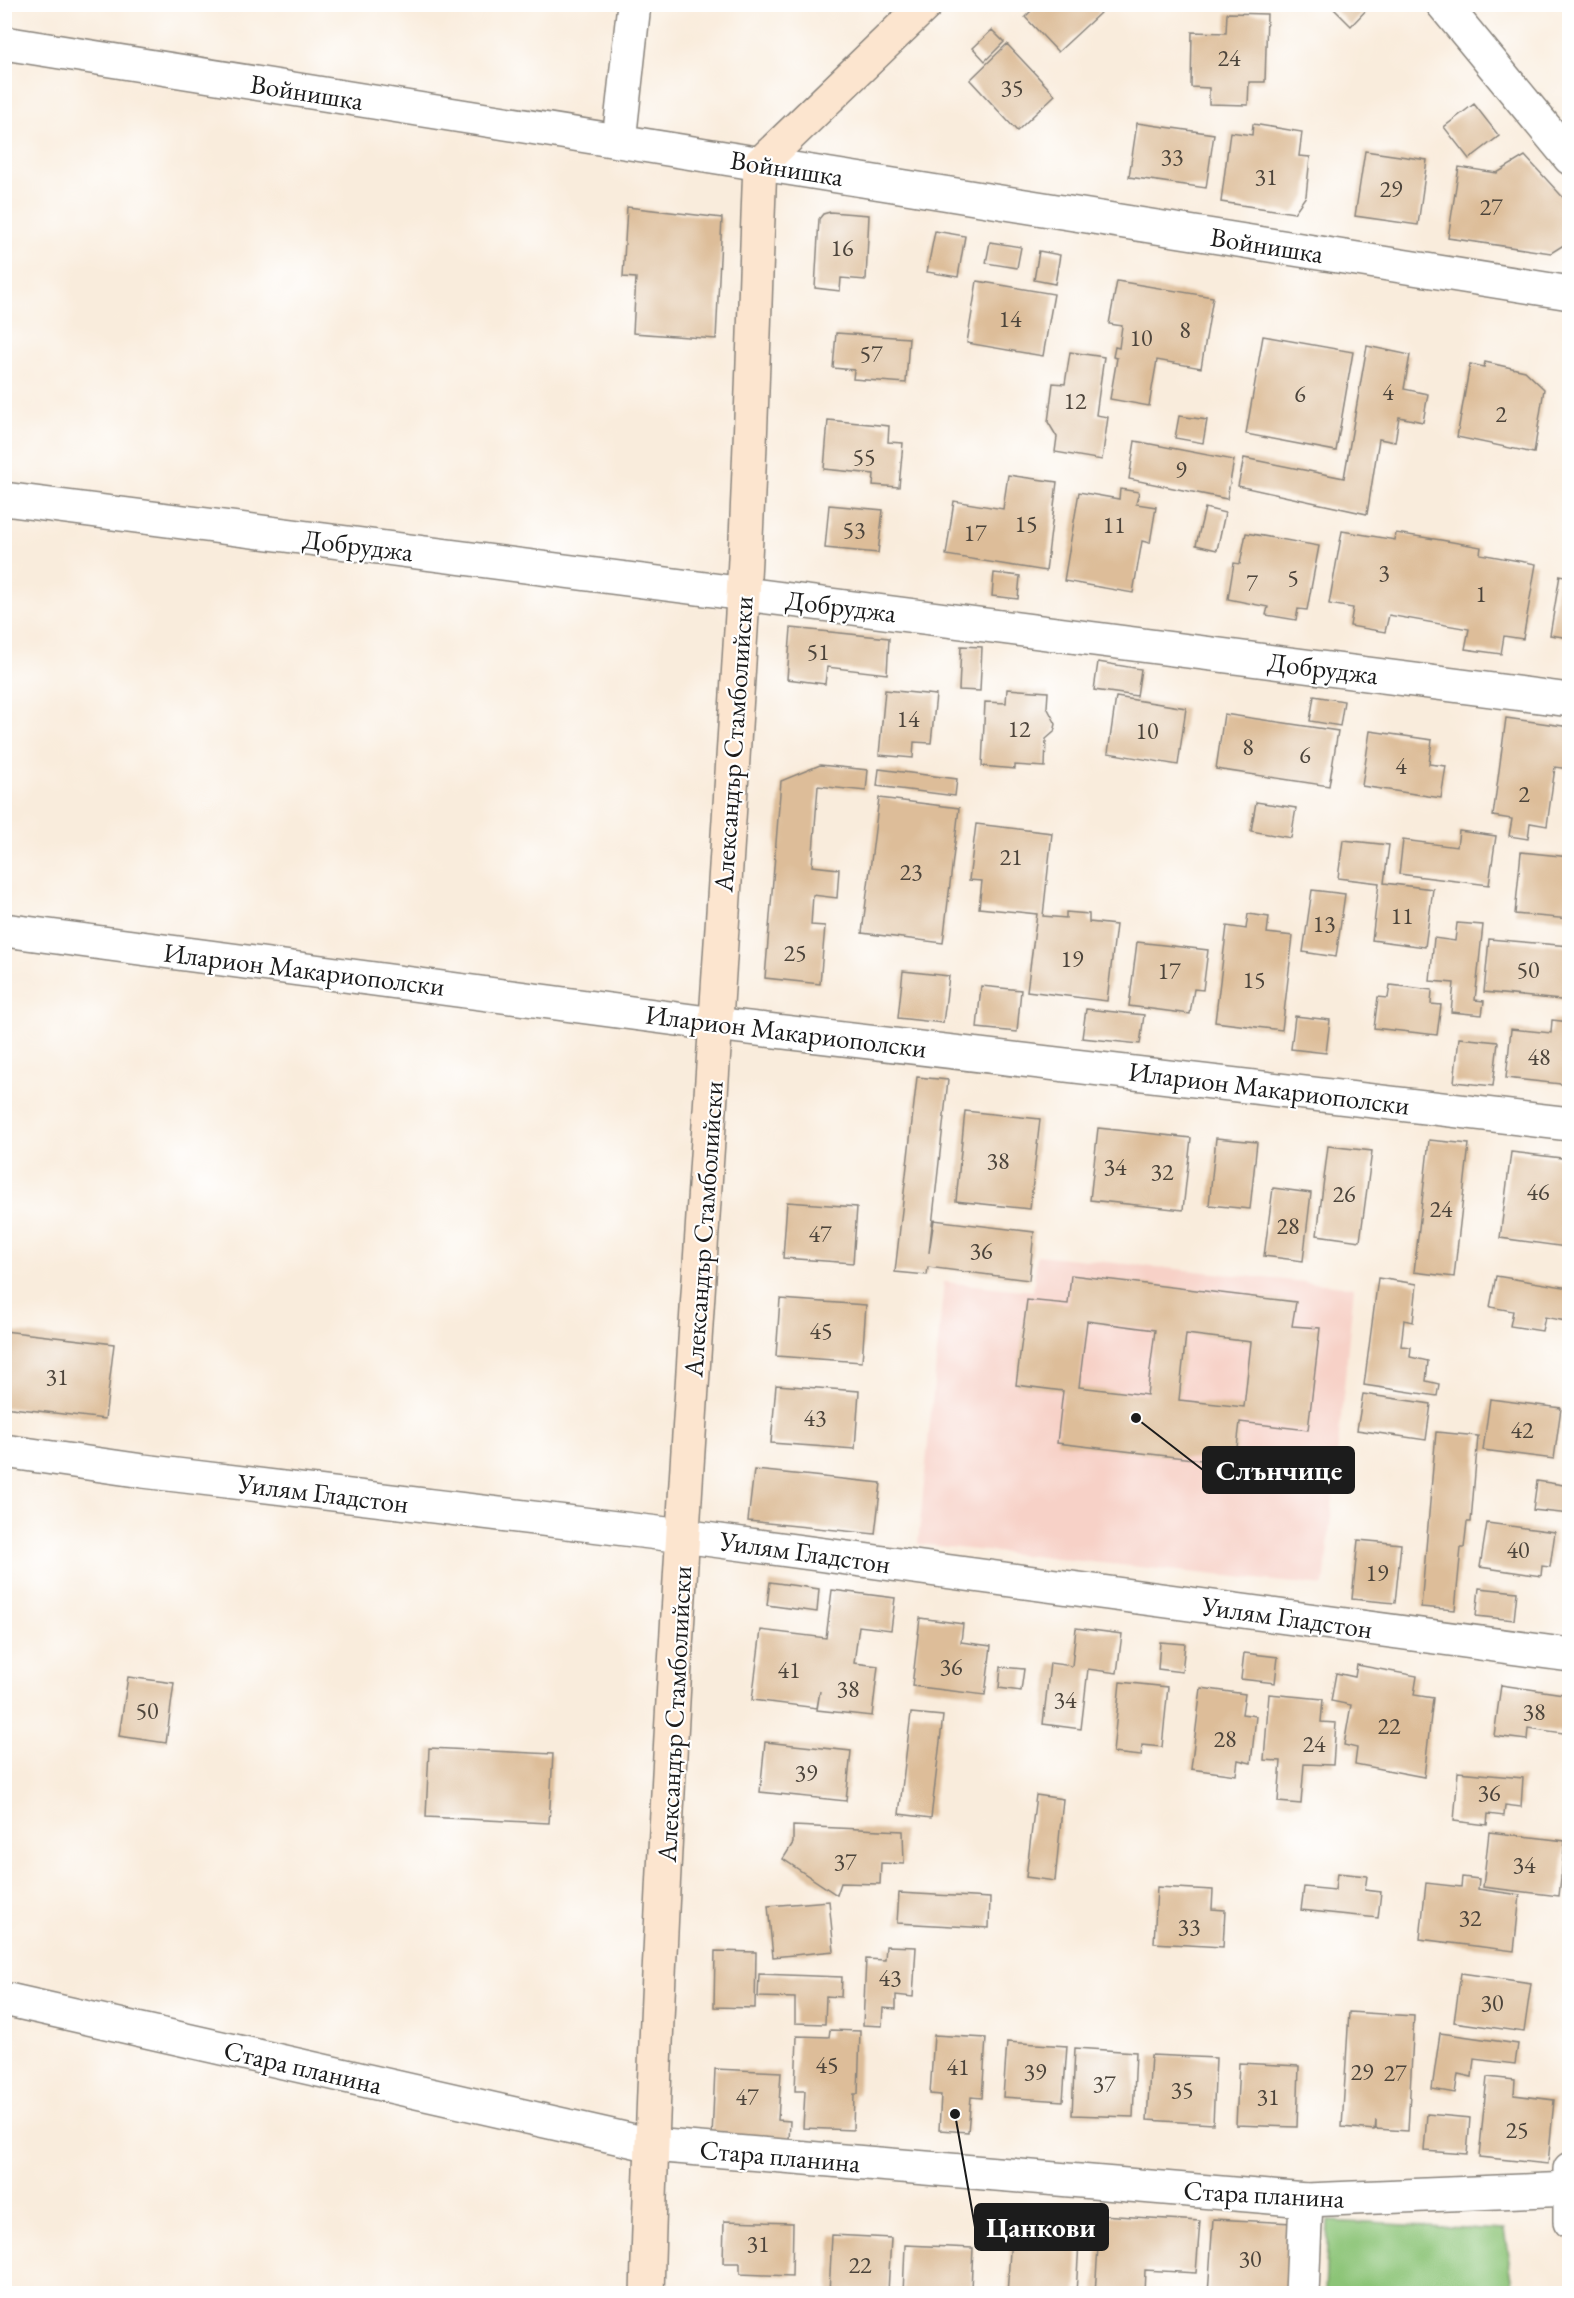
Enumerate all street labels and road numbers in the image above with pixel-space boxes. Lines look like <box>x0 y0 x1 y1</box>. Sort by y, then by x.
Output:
street label: Войнишка <box>248 66 366 118</box>
street label: Войнишка <box>728 142 846 194</box>
street label: Войнишка <box>1208 219 1326 271</box>
street label: Добруджа <box>301 521 416 569</box>
street label: Добруджа <box>784 582 899 630</box>
street label: Александър Стамболийски <box>705 595 761 894</box>
street label: Добруджа <box>1266 644 1381 692</box>
street label: Иларион Макариополски <box>161 934 447 1004</box>
street label: Иларион Макариополски <box>643 996 929 1066</box>
street label: Иларион Макариополски <box>1126 1053 1412 1123</box>
street label: Александър Стамболийски <box>675 1080 731 1379</box>
street label: Уилям Гладстон <box>234 1465 411 1521</box>
street label: Уилям Гладстон <box>716 1523 893 1581</box>
street label: Александър Стамболийски <box>649 1565 699 1864</box>
street label: Уилям Гладстон <box>1198 1588 1375 1646</box>
street label: Стара планина <box>221 2032 386 2102</box>
street label: Стара планина <box>698 2132 862 2180</box>
street label: Стара планина <box>1183 2172 1346 2216</box>

